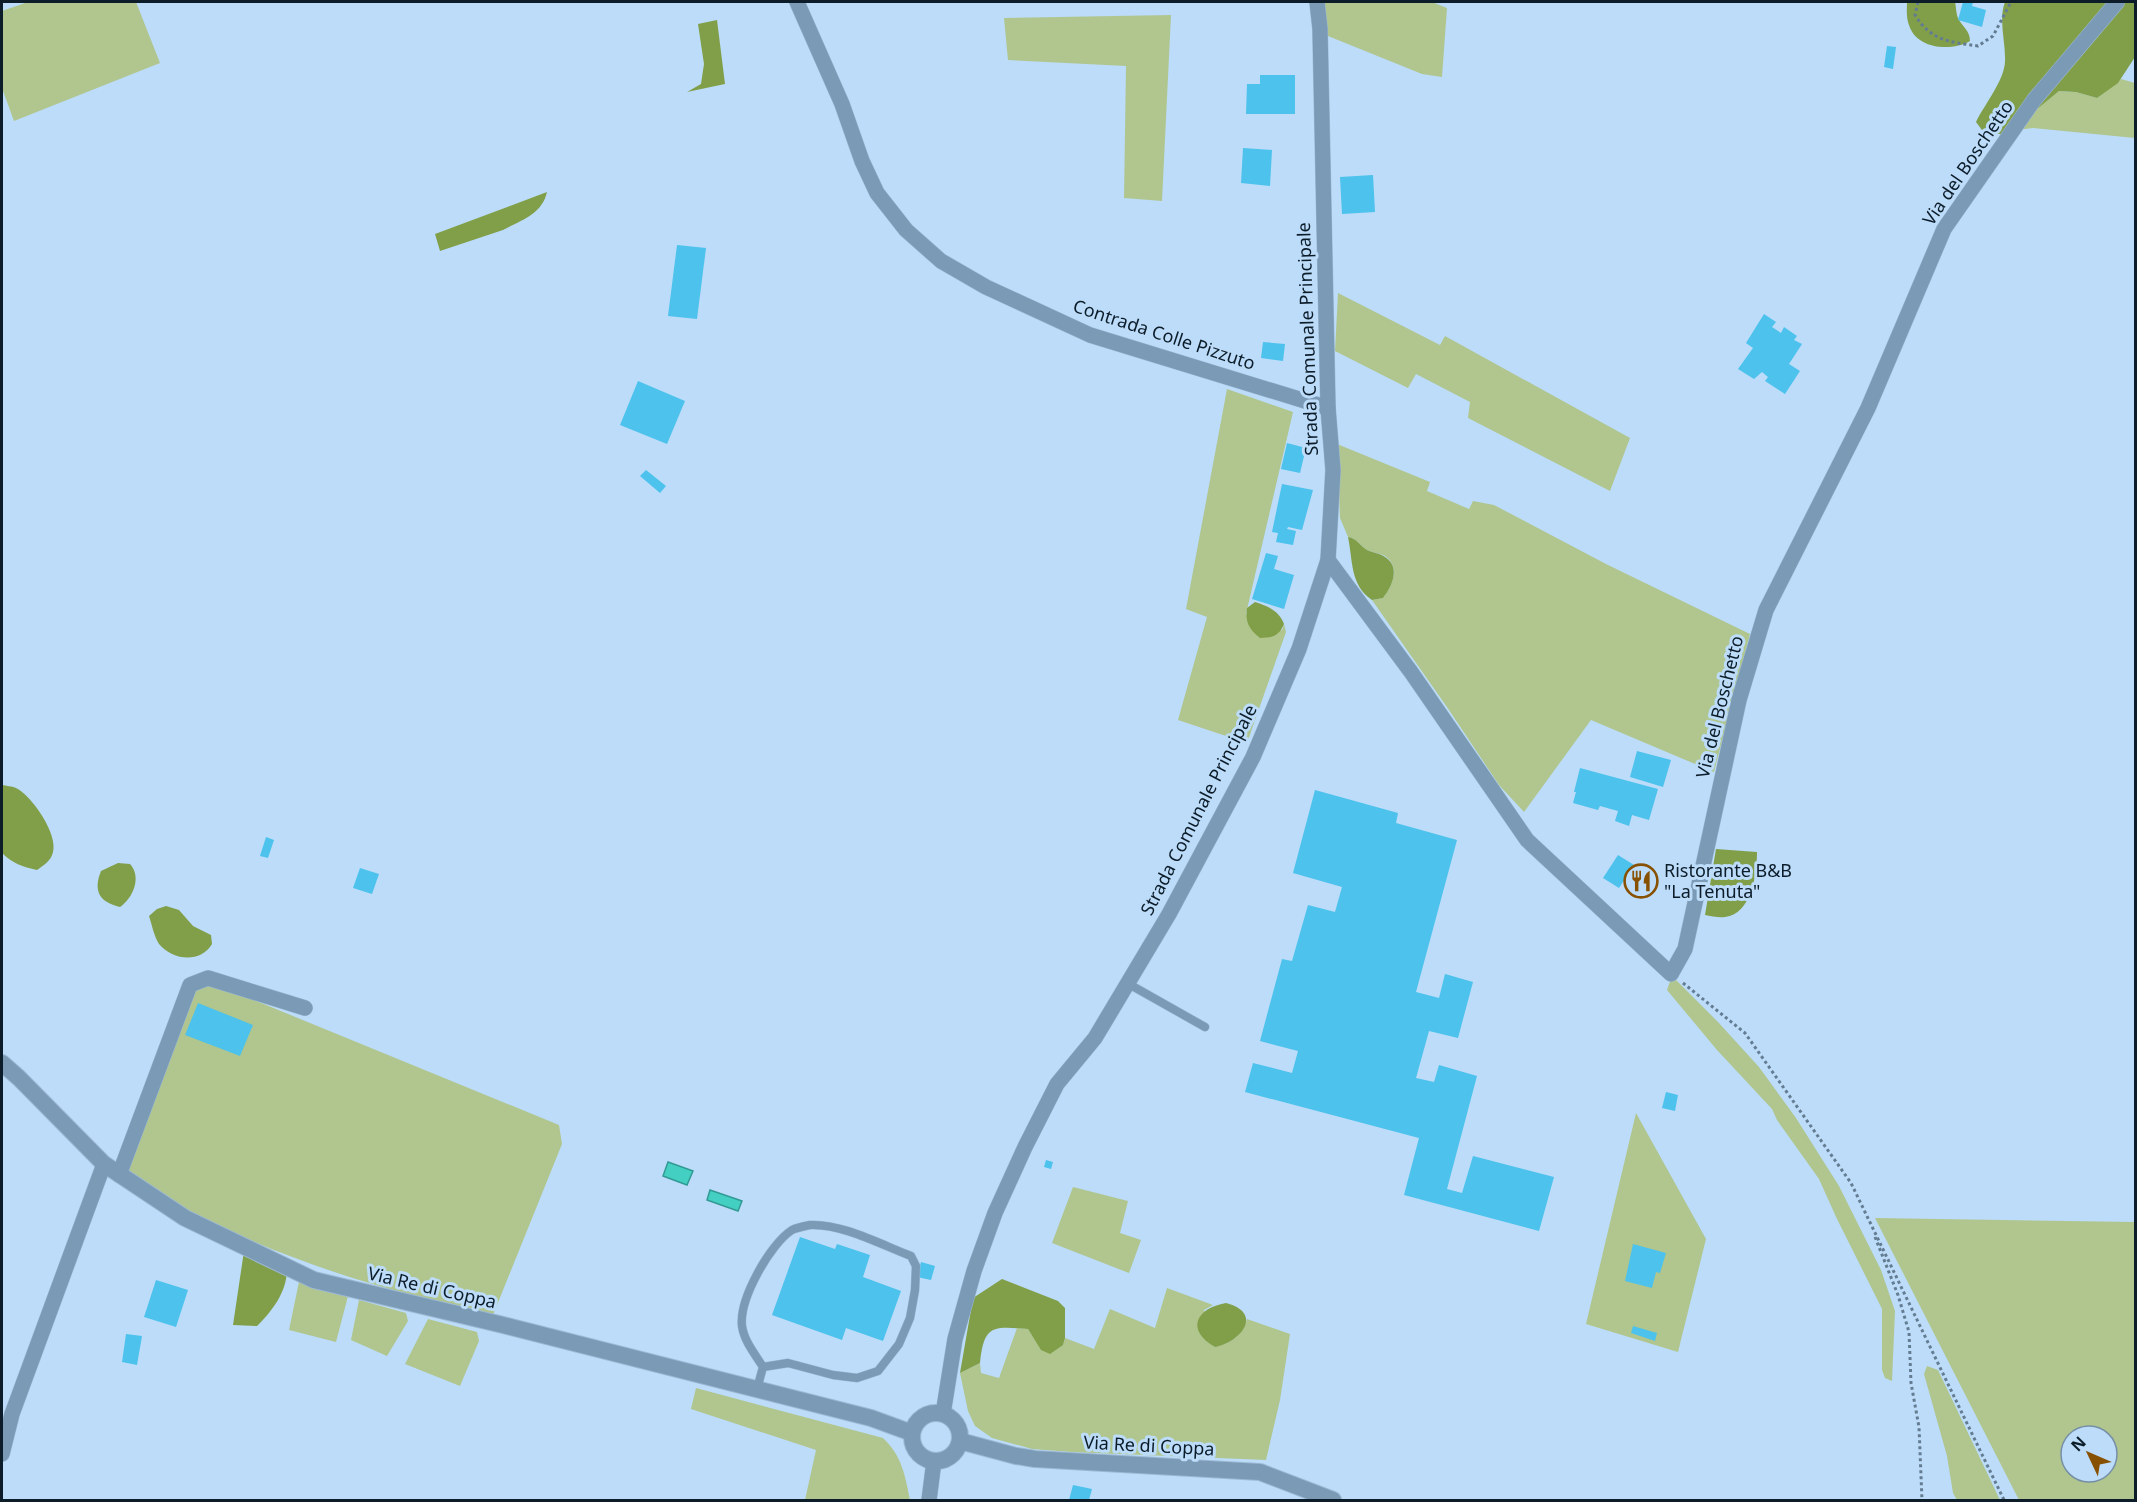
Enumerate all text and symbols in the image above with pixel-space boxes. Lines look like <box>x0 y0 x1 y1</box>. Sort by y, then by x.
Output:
street label: Via del Boschetto <box>1916 95 2018 230</box>
street label: Strada Comunale Principale <box>1291 222 1323 456</box>
street label: Contrada Colle Pizzuto <box>1070 293 1258 375</box>
street label: Via del Boschetto <box>1690 633 1748 780</box>
street label: Strada Comunale Principale <box>1134 700 1262 919</box>
place label: Ristorante B&B "La Tenuta" <box>1664 858 1792 903</box>
restaurant icon: Ristorante B&B "La Tenuta" <box>1623 863 1659 899</box>
street label: Via Re di Coppa <box>366 1261 499 1313</box>
north arrow <box>2059 1424 2119 1484</box>
street label: Via Re di Coppa <box>1083 1430 1215 1460</box>
text: N <box>2066 1431 2091 1456</box>

